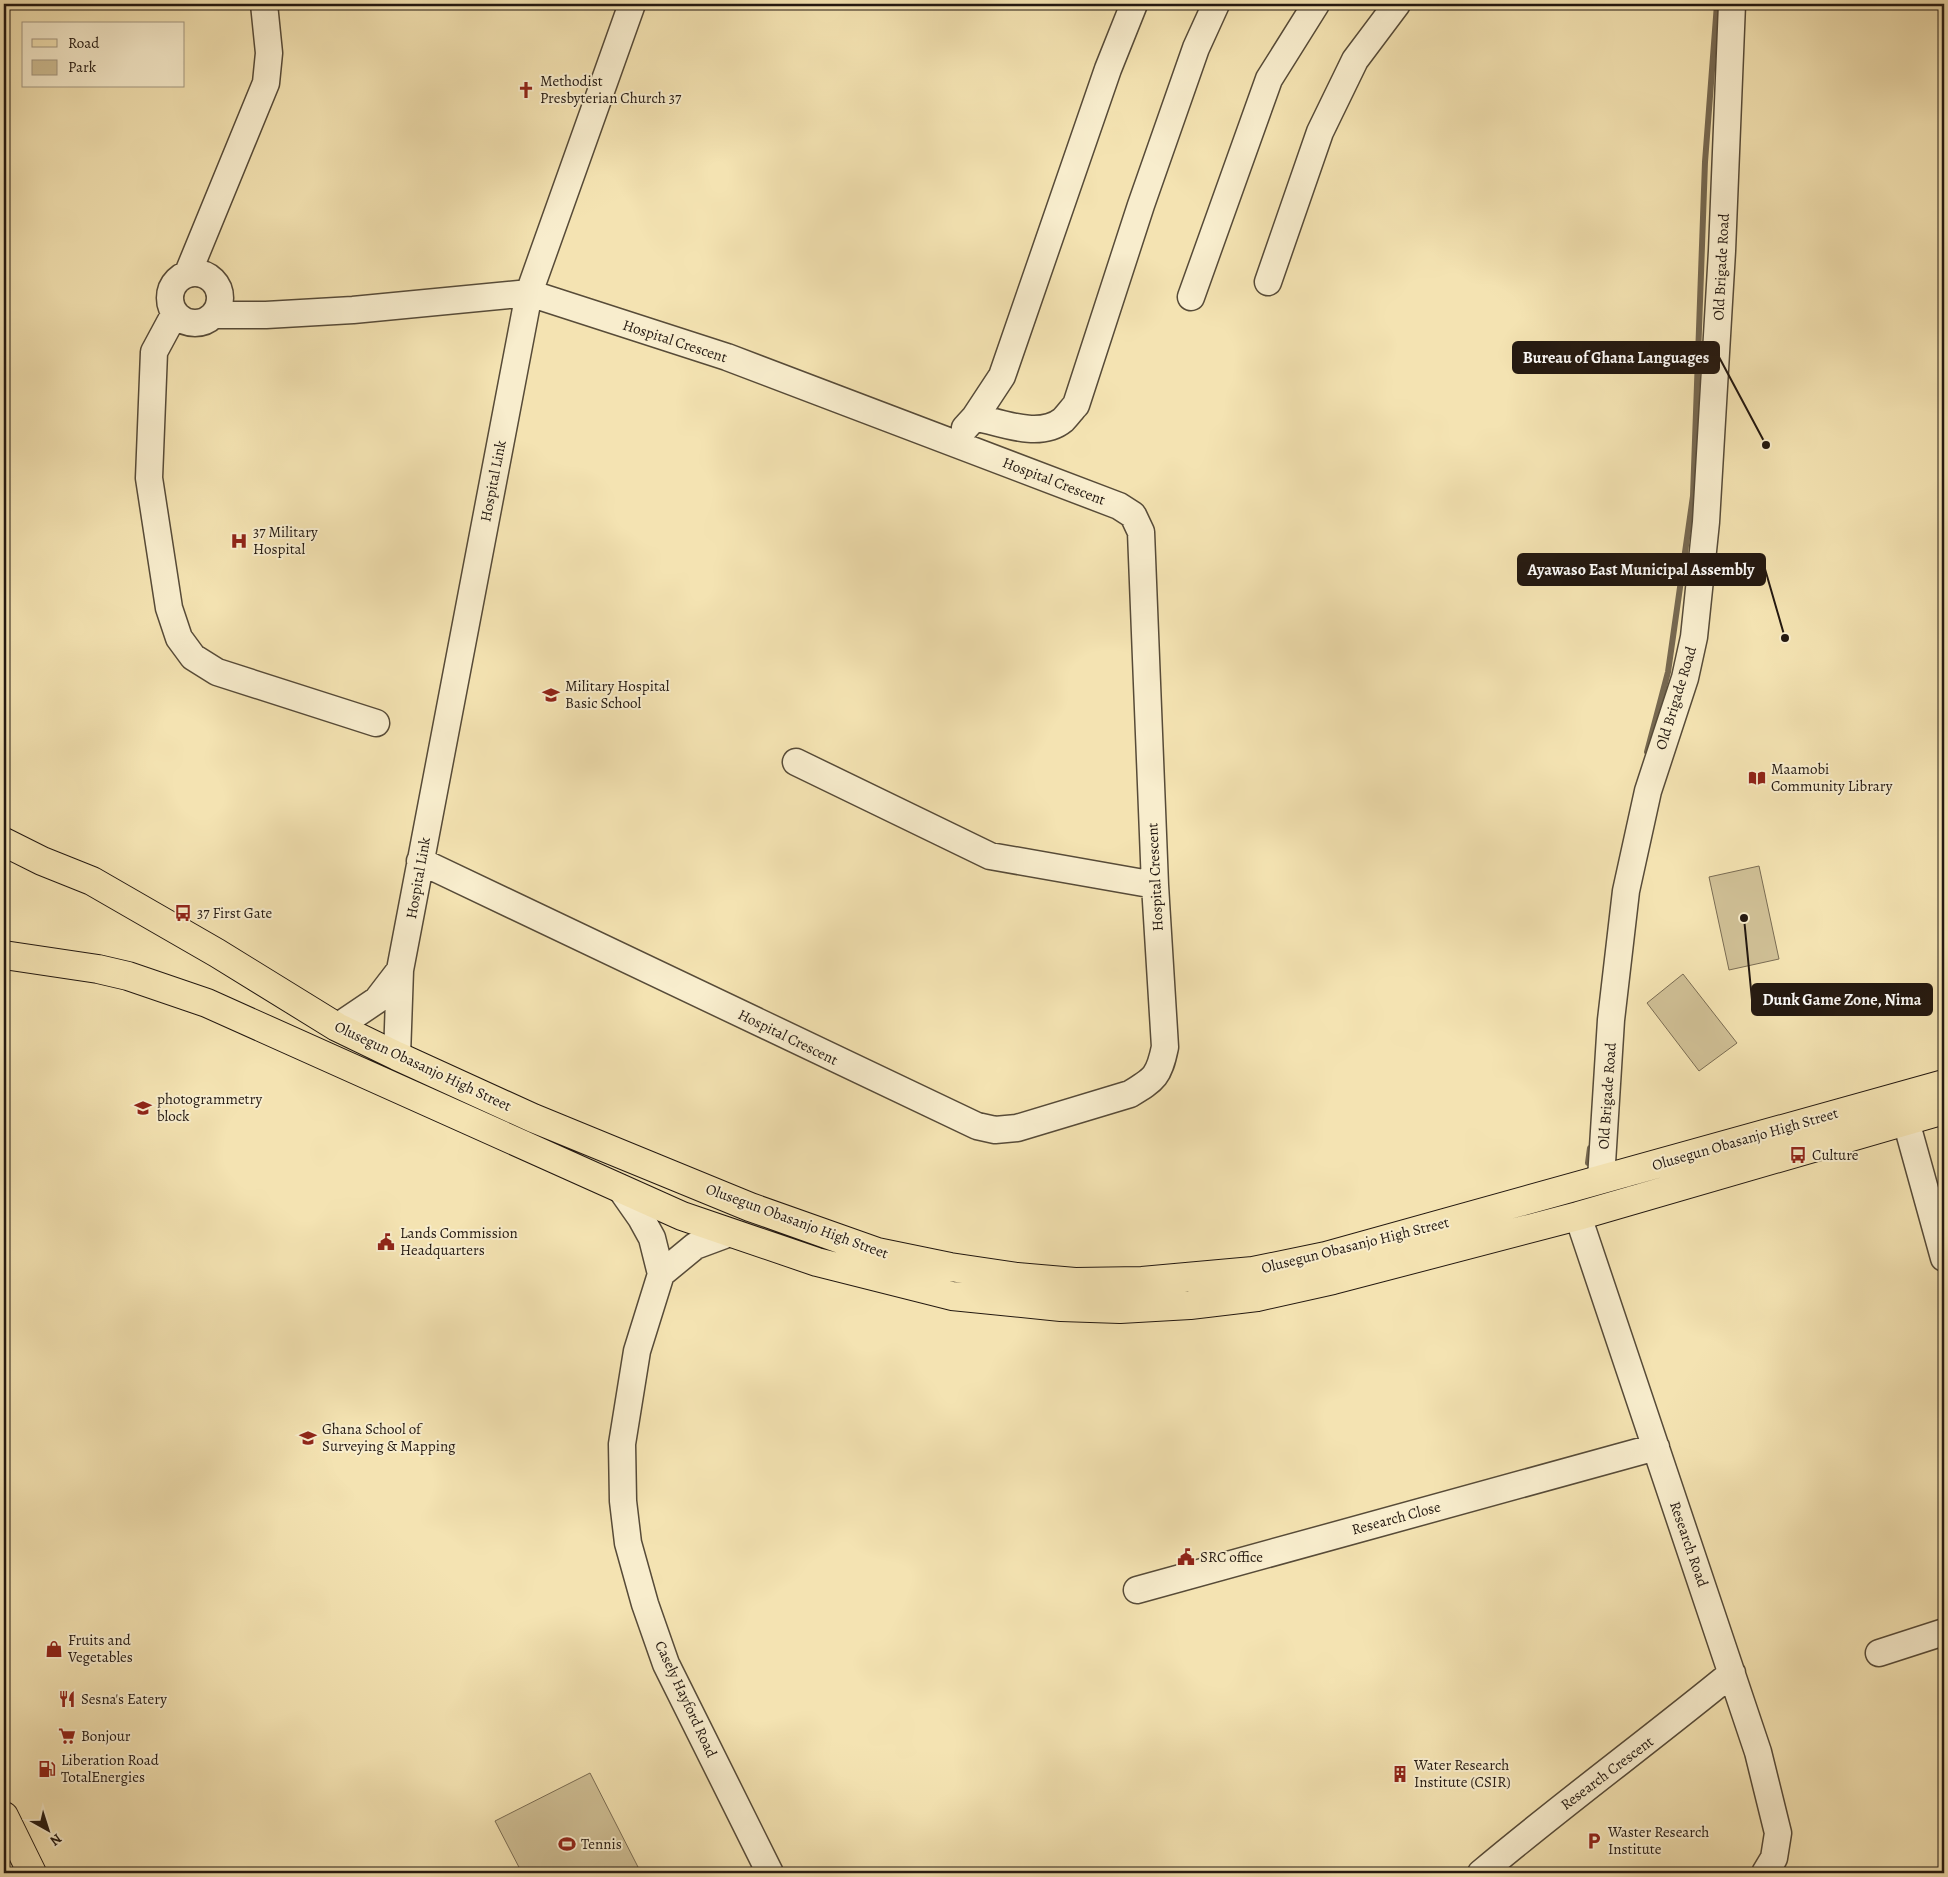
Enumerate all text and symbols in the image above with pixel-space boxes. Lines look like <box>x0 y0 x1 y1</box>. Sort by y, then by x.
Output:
legend <box>22 22 185 88</box>
text: Road <box>68 33 100 53</box>
text: Park <box>68 57 97 77</box>
place label: Methodist Presbyterian Church 37 <box>540 71 682 108</box>
church icon: Methodist Presbyterian Church 37 <box>516 80 536 100</box>
street label: Old Brigade Road <box>1708 212 1734 321</box>
street label: Hospital Crescent <box>620 315 730 367</box>
callout: Bureau of Ghana Languages <box>1513 342 1719 373</box>
text: Bureau of Ghana Languages <box>1523 347 1709 369</box>
street label: Hospital Link <box>475 438 511 524</box>
street label: Hospital Crescent <box>1000 452 1108 510</box>
place label: 37 Military Hospital <box>253 522 318 559</box>
hospital icon: 37 Military Hospital <box>229 531 249 551</box>
callout: Ayawaso East Municipal Assembly <box>1518 554 1765 585</box>
text: Ayawaso East Municipal Assembly <box>1526 559 1755 581</box>
street label: Old Brigade Road <box>1651 643 1701 752</box>
place label: Military Hospital Basic School <box>565 676 670 713</box>
school or university icon: Military Hospital Basic School <box>541 685 561 705</box>
place label: Maamobi Community Library <box>1771 759 1893 796</box>
library icon: Maamobi Community Library <box>1747 768 1767 788</box>
street label: Hospital Crescent <box>1142 822 1168 932</box>
street label: Hospital Link <box>401 835 435 920</box>
bus stop icon: 37 First Gate <box>173 903 193 923</box>
place label: 37 First Gate <box>197 903 273 923</box>
callout: Dunk Game Zone, Nima <box>1752 984 1932 1015</box>
text: Dunk Game Zone, Nima <box>1762 989 1922 1011</box>
street label: Hospital Crescent <box>735 1004 841 1070</box>
street label: Olusegun Obasanjo High Street <box>331 1016 515 1116</box>
street label: Old Brigade Road <box>1593 1041 1621 1150</box>
place label: photogrammetry block <box>157 1089 263 1126</box>
school or university icon: photogrammetry block <box>133 1098 153 1118</box>
street label: Olusegun Obasanjo High Street <box>1650 1103 1840 1175</box>
bus stop icon: Culture <box>1788 1145 1808 1165</box>
place label: Culture <box>1812 1145 1859 1165</box>
street label: Olusegun Obasanjo High Street <box>703 1179 891 1263</box>
street label: Olusegun Obasanjo High Street <box>1259 1212 1451 1278</box>
place label: Lands Commission Headquarters <box>400 1223 518 1260</box>
public building icon: Lands Commission Headquarters <box>376 1232 396 1252</box>
place label: Ghana School of Surveying & Mapping <box>322 1419 456 1456</box>
school or university icon: Ghana School of Surveying & Mapping <box>298 1428 318 1448</box>
street label: Research Close <box>1349 1496 1443 1539</box>
street label: Research Road <box>1665 1499 1713 1590</box>
public building icon: SRC office <box>1176 1547 1196 1567</box>
place label: SRC office <box>1200 1547 1263 1567</box>
place label: Fruits and Vegetables <box>67 1630 133 1667</box>
street label: Casely Hayford Road <box>650 1637 722 1762</box>
shop icon: Fruits and Vegetables <box>44 1639 64 1659</box>
restaurant icon: Sesna's Eatery <box>57 1689 77 1709</box>
place label: Sesna's Eatery <box>81 1689 167 1709</box>
supermarket icon: Bonjour <box>57 1726 77 1746</box>
place label: Bonjour <box>81 1726 131 1746</box>
street label: Research Crescent <box>1556 1731 1658 1815</box>
place label: Liberation Road TotalEnergies <box>61 1750 160 1787</box>
place label: Water Research Institute (CSIR) <box>1413 1755 1511 1792</box>
fuel station icon: Liberation Road TotalEnergies <box>37 1759 57 1779</box>
building icon: Water Research Institute (CSIR) <box>1390 1764 1410 1784</box>
north arrow <box>22 1804 72 1854</box>
place label: Waster Research Institute <box>1607 1822 1709 1859</box>
text: N <box>46 1829 66 1850</box>
parking icon: Waster Research Institute <box>1584 1831 1604 1851</box>
sports icon: Tennis <box>557 1834 577 1854</box>
place label: Tennis <box>581 1834 622 1854</box>

